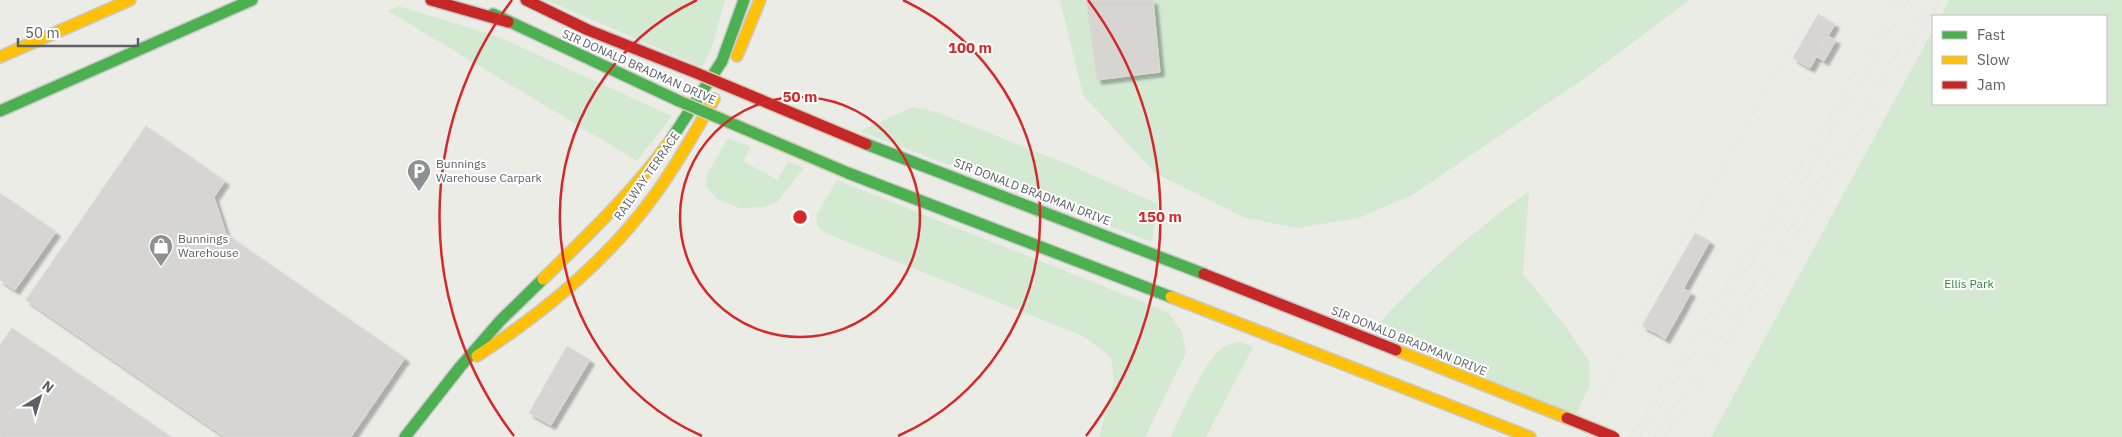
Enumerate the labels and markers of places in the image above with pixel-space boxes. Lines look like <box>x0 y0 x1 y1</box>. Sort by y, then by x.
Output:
place label: Bunnings Warehouse Carpark <box>436 156 543 185</box>
parking icon: Bunnings Warehouse Carpark <box>406 158 432 192</box>
centre of rings <box>791 208 809 226</box>
place label: Bunnings Warehouse <box>178 231 239 260</box>
shop icon: Bunnings Warehouse <box>148 233 174 267</box>

